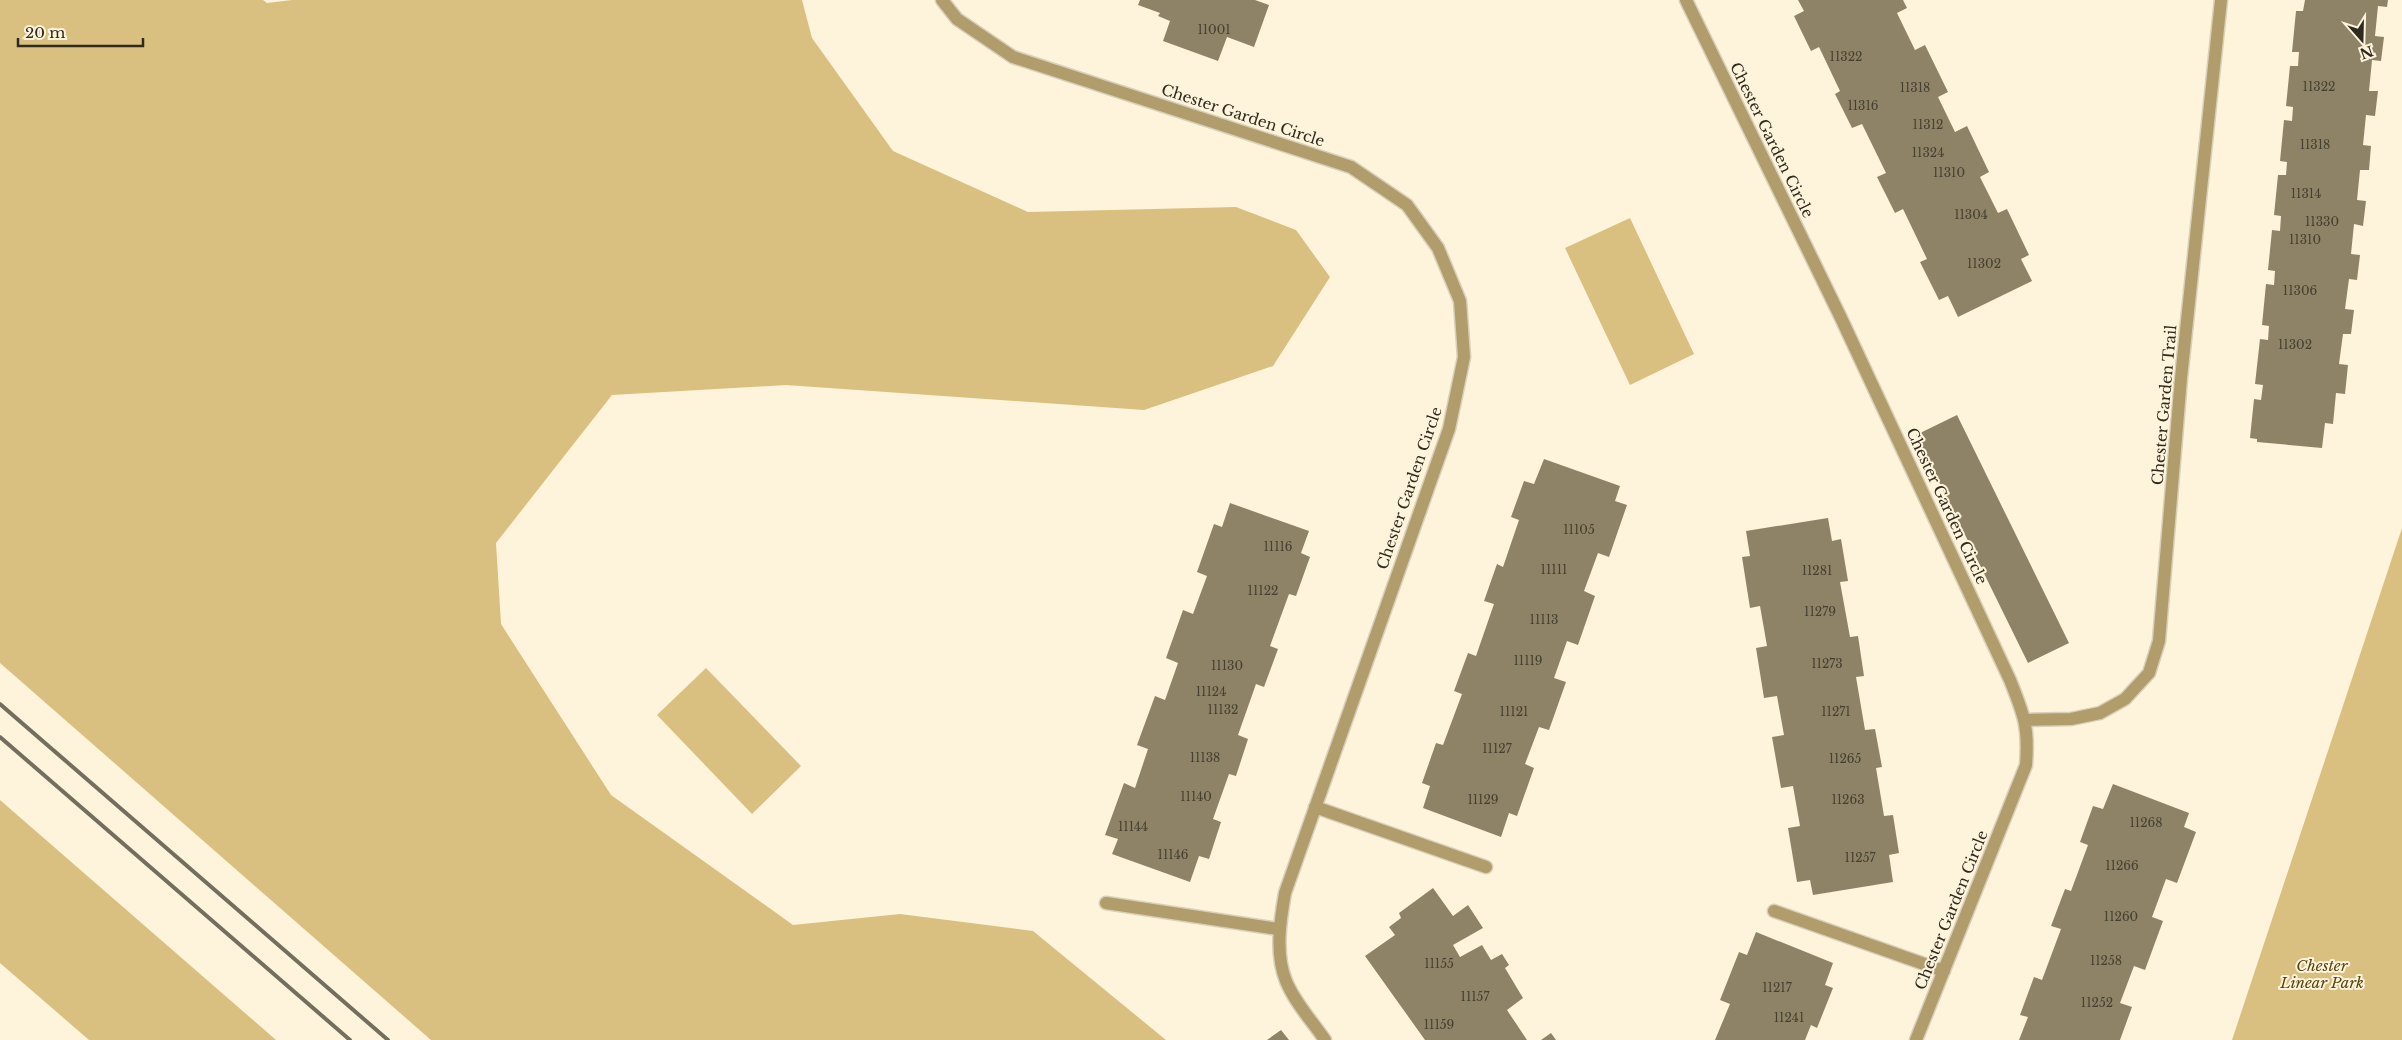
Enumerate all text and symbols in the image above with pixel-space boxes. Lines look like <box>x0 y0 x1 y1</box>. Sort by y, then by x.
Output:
scale bar <box>18 15 142 47</box>
north arrow <box>2337 15 2387 65</box>
house number: 11001 <box>1197 22 1231 37</box>
text: 20 m <box>25 23 65 42</box>
text: N <box>2357 42 2376 63</box>
house number: 11322 <box>1830 49 1862 64</box>
street label: Chester Garden Circle <box>1726 59 1818 221</box>
house number: 11322 <box>2303 79 2335 94</box>
street label: Chester Garden Circle <box>1159 80 1327 150</box>
house number: 11318 <box>1900 80 1930 95</box>
house number: 11316 <box>1847 98 1879 113</box>
house number: 11312 <box>1913 117 1943 132</box>
house number: 11318 <box>2300 137 2330 152</box>
house number: 11324 <box>1912 145 1944 160</box>
house number: 11310 <box>1933 165 1965 180</box>
house number: 11314 <box>2291 186 2321 201</box>
house number: 11304 <box>1954 207 1988 222</box>
house number: 11330 <box>2305 214 2339 229</box>
house number: 11310 <box>2289 232 2321 247</box>
house number: 11302 <box>1967 256 2001 271</box>
house number: 11306 <box>2283 283 2317 298</box>
street label: Chester Garden Trail <box>2148 324 2180 486</box>
house number: 11302 <box>2278 337 2312 352</box>
street label: Chester Garden Circle <box>1372 404 1446 572</box>
street label: Chester Garden Circle <box>1902 425 1992 587</box>
house number: 11105 <box>1563 522 1595 537</box>
house number: 11116 <box>1263 539 1293 554</box>
house number: 11111 <box>1541 562 1567 577</box>
house number: 11281 <box>1802 563 1832 578</box>
house number: 11122 <box>1248 583 1278 598</box>
house number: 11279 <box>1804 604 1836 619</box>
house number: 11113 <box>1530 612 1558 627</box>
house number: 11119 <box>1513 653 1543 668</box>
house number: 11273 <box>1811 656 1843 671</box>
house number: 11130 <box>1211 658 1243 673</box>
house number: 11124 <box>1196 684 1226 699</box>
house number: 11132 <box>1208 702 1238 717</box>
house number: 11121 <box>1500 704 1528 719</box>
house number: 11271 <box>1821 704 1851 719</box>
house number: 11127 <box>1482 741 1513 756</box>
house number: 11138 <box>1190 750 1220 765</box>
house number: 11265 <box>1829 751 1861 766</box>
house number: 11140 <box>1180 789 1212 804</box>
house number: 11129 <box>1467 792 1499 807</box>
house number: 11263 <box>1831 792 1865 807</box>
house number: 11268 <box>2129 815 2163 830</box>
house number: 11144 <box>1118 819 1148 834</box>
street label: Chester Garden Circle <box>1910 827 1992 993</box>
house number: 11146 <box>1158 847 1189 862</box>
house number: 11257 <box>1845 850 1876 865</box>
house number: 11266 <box>2105 858 2139 873</box>
house number: 11260 <box>2104 909 2138 924</box>
house number: 11258 <box>2090 953 2122 968</box>
house number: 11155 <box>1424 956 1454 971</box>
park label: Chester Linear Park <box>2279 956 2364 992</box>
house number: 11217 <box>1762 980 1793 995</box>
house number: 11157 <box>1461 989 1490 1004</box>
house number: 11252 <box>2081 995 2113 1010</box>
house number: 11241 <box>1774 1010 1804 1025</box>
house number: 11159 <box>1424 1017 1454 1032</box>

